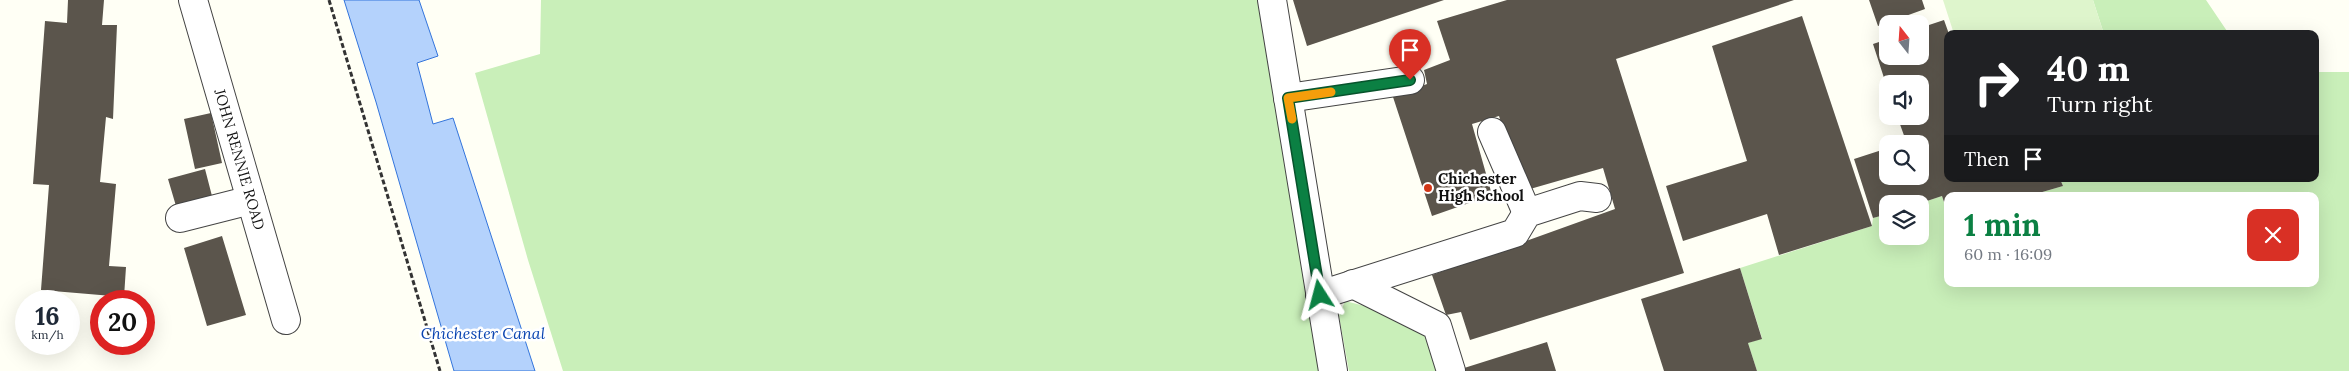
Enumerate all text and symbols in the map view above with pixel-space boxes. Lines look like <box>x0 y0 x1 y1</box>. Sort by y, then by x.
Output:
north arrow <box>1879 15 1929 65</box>
map controls <box>1879 15 1929 245</box>
pin <box>1389 29 1431 80</box>
icon: arrive <box>1396 36 1424 64</box>
text: 40 m <box>2047 46 2130 91</box>
icon: right <box>1964 50 2029 115</box>
button: sound <box>1879 75 1929 125</box>
street label: JOHN RENNIE ROAD <box>210 86 269 232</box>
text: Turn right <box>2047 90 2152 118</box>
button: search <box>1879 135 1929 185</box>
icon: arrive <box>2019 145 2047 173</box>
text: Then <box>1964 147 2009 171</box>
place label: Chichester High School <box>1438 169 1524 205</box>
marker: Chichester High School <box>1422 182 1434 194</box>
button: layers <box>1879 195 1929 245</box>
text: 1 min <box>1964 206 2041 244</box>
button: close <box>2247 209 2299 261</box>
text: 60 m · 16:09 <box>1964 244 2052 264</box>
position arrow <box>1293 268 1345 320</box>
speed limit sign: 20 <box>90 290 155 355</box>
text: 16 <box>35 300 60 332</box>
water label: Chichester Canal <box>421 323 546 343</box>
text: km/h <box>31 327 64 342</box>

